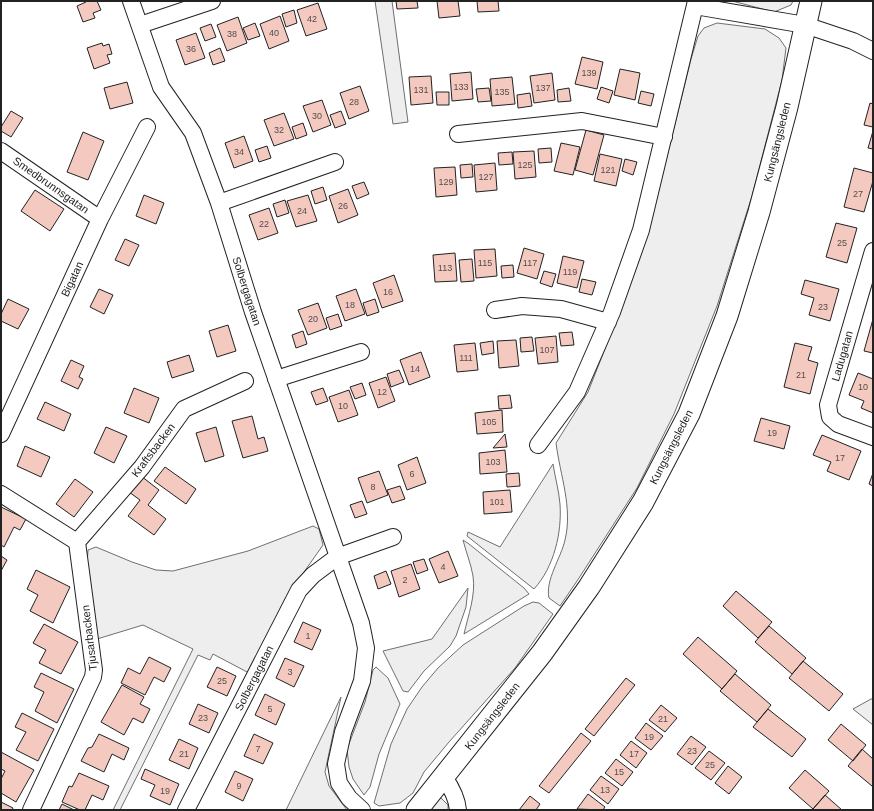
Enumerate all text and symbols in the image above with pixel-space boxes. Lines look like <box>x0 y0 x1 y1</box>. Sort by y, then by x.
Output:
house number: 42 <box>307 14 317 24</box>
house number: 40 <box>269 28 279 38</box>
house number: 38 <box>227 29 237 39</box>
house number: 36 <box>186 44 196 54</box>
house number: 139 <box>581 68 597 78</box>
house number: 133 <box>453 82 469 92</box>
house number: 137 <box>535 83 551 93</box>
house number: 131 <box>413 85 429 95</box>
house number: 135 <box>494 87 510 97</box>
house number: 28 <box>349 97 359 107</box>
street label: Kungsängsleden <box>761 101 793 183</box>
house number: 30 <box>312 111 322 121</box>
house number: 32 <box>274 125 284 135</box>
house number: 34 <box>234 147 244 157</box>
street label: Smedbrunnsgatan <box>11 154 91 216</box>
house number: 125 <box>517 160 533 170</box>
house number: 121 <box>600 165 616 175</box>
house number: 127 <box>478 172 494 182</box>
house number: 129 <box>438 177 454 187</box>
house number: 27 <box>853 189 863 199</box>
house number: 26 <box>338 201 348 211</box>
house number: 24 <box>297 206 307 216</box>
house number: 22 <box>259 219 269 229</box>
house number: 25 <box>837 238 847 248</box>
street label: Solbergagatan <box>230 255 264 327</box>
house number: 115 <box>478 258 492 268</box>
house number: 117 <box>523 258 537 268</box>
street label: Bigatan <box>59 260 85 298</box>
house number: 113 <box>438 263 452 273</box>
house number: 119 <box>563 267 577 277</box>
house number: 16 <box>383 287 393 297</box>
house number: 18 <box>345 300 355 310</box>
house number: 23 <box>818 302 828 312</box>
house number: 20 <box>308 314 318 324</box>
street label: Ladugatan <box>829 329 855 383</box>
house number: 107 <box>539 345 555 355</box>
house number: 111 <box>459 353 473 363</box>
house number: 14 <box>410 364 420 374</box>
house number: 21 <box>796 370 806 380</box>
house number: 10 <box>858 382 868 392</box>
house number: 12 <box>377 387 387 397</box>
house number: 10 <box>338 401 348 411</box>
street label: Kungsängsleden <box>647 408 695 486</box>
house number: 105 <box>481 417 497 427</box>
street label: Kraftsbacken <box>129 421 177 479</box>
house number: 19 <box>767 428 777 438</box>
house number: 17 <box>835 453 845 463</box>
house number: 103 <box>485 457 501 467</box>
house number: 6 <box>409 469 415 479</box>
house number: 8 <box>370 482 376 492</box>
house number: 101 <box>489 497 505 507</box>
house number: 4 <box>440 562 446 572</box>
house number: 2 <box>402 575 408 585</box>
street label: Tjusarbacken <box>79 604 99 672</box>
house number: 1 <box>305 631 311 641</box>
street label: Solbergagatan <box>232 643 276 713</box>
house number: 3 <box>287 667 293 677</box>
house number: 25 <box>217 676 227 686</box>
street label: Kungsängsleden <box>462 680 522 752</box>
house number: 5 <box>267 704 273 714</box>
house number: 23 <box>198 713 208 723</box>
house number: 21 <box>658 714 668 724</box>
house number: 19 <box>644 732 654 742</box>
house number: 7 <box>255 744 261 754</box>
house number: 23 <box>687 746 697 756</box>
house number: 21 <box>179 749 189 759</box>
house number: 17 <box>629 749 639 759</box>
house number: 25 <box>705 760 715 770</box>
house number: 15 <box>614 767 624 777</box>
house number: 9 <box>236 781 242 791</box>
house number: 13 <box>600 785 610 795</box>
house number: 19 <box>160 786 170 796</box>

